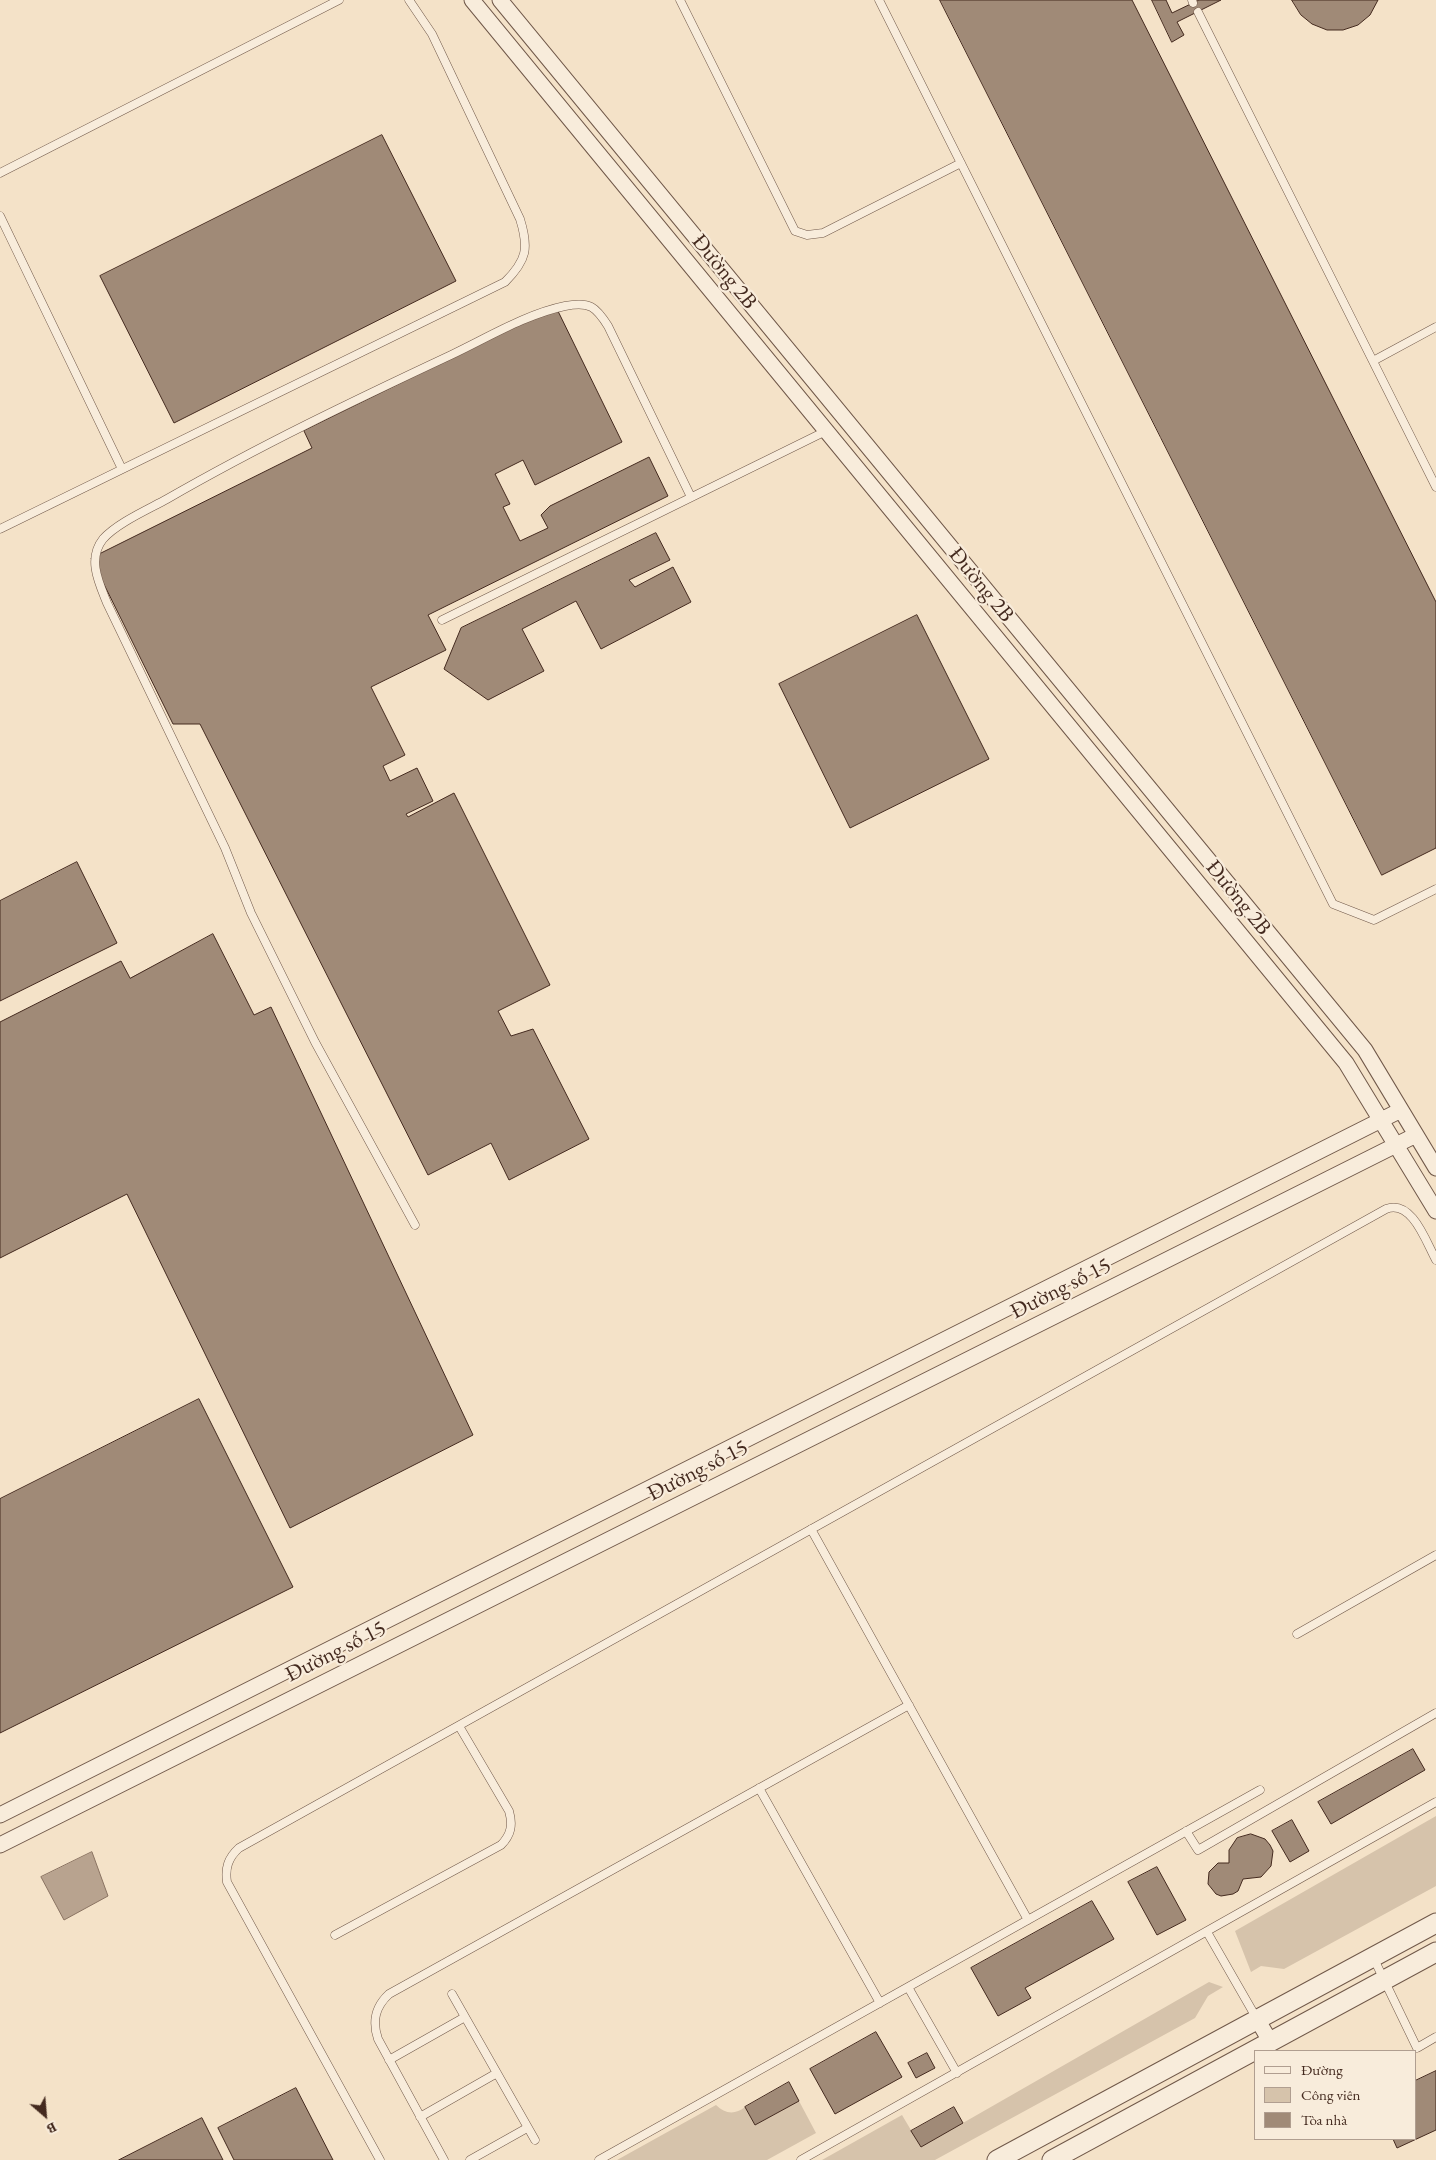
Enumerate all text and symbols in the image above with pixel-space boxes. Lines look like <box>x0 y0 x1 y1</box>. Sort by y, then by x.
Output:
street label: Đường 2B <box>686 229 762 315</box>
street label: Đường 2B <box>943 542 1019 628</box>
street label: Đường 2B <box>1200 855 1276 941</box>
street label: Đường số 15 <box>1006 1252 1116 1326</box>
street label: Đường số 15 <box>643 1434 753 1508</box>
street label: Đường số 15 <box>281 1615 391 1689</box>
legend <box>1254 2050 1416 2140</box>
text: Đường <box>1301 2060 1343 2079</box>
text: Công viên <box>1301 2085 1361 2104</box>
north arrow <box>20 2090 70 2140</box>
text: Tòa nhà <box>1301 2110 1347 2129</box>
text: B <box>44 2118 60 2138</box>

